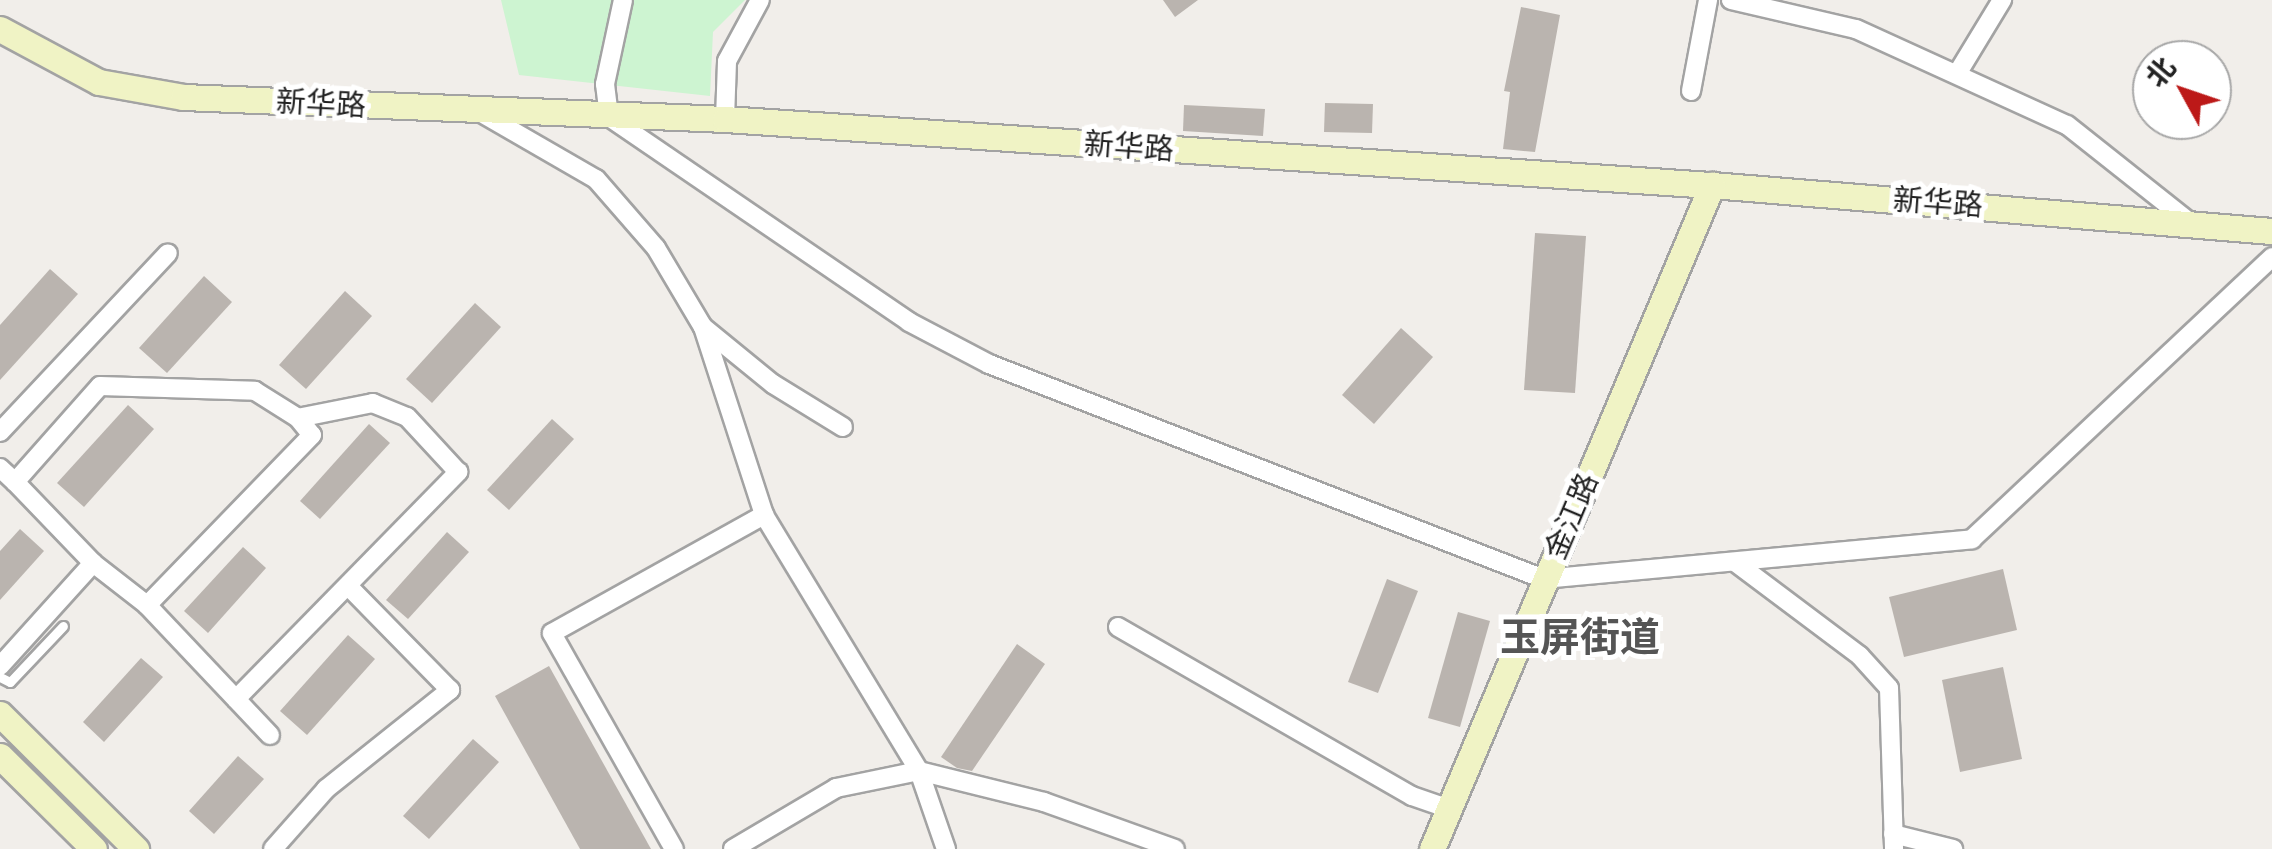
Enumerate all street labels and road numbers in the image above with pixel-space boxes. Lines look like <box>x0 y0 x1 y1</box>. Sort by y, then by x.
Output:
street label: 新华路 <box>275 83 367 123</box>
street label: 新华路 <box>1083 125 1175 167</box>
street label: 新华路 <box>1892 181 1984 223</box>
street label: 金江路 <box>1537 468 1605 564</box>

